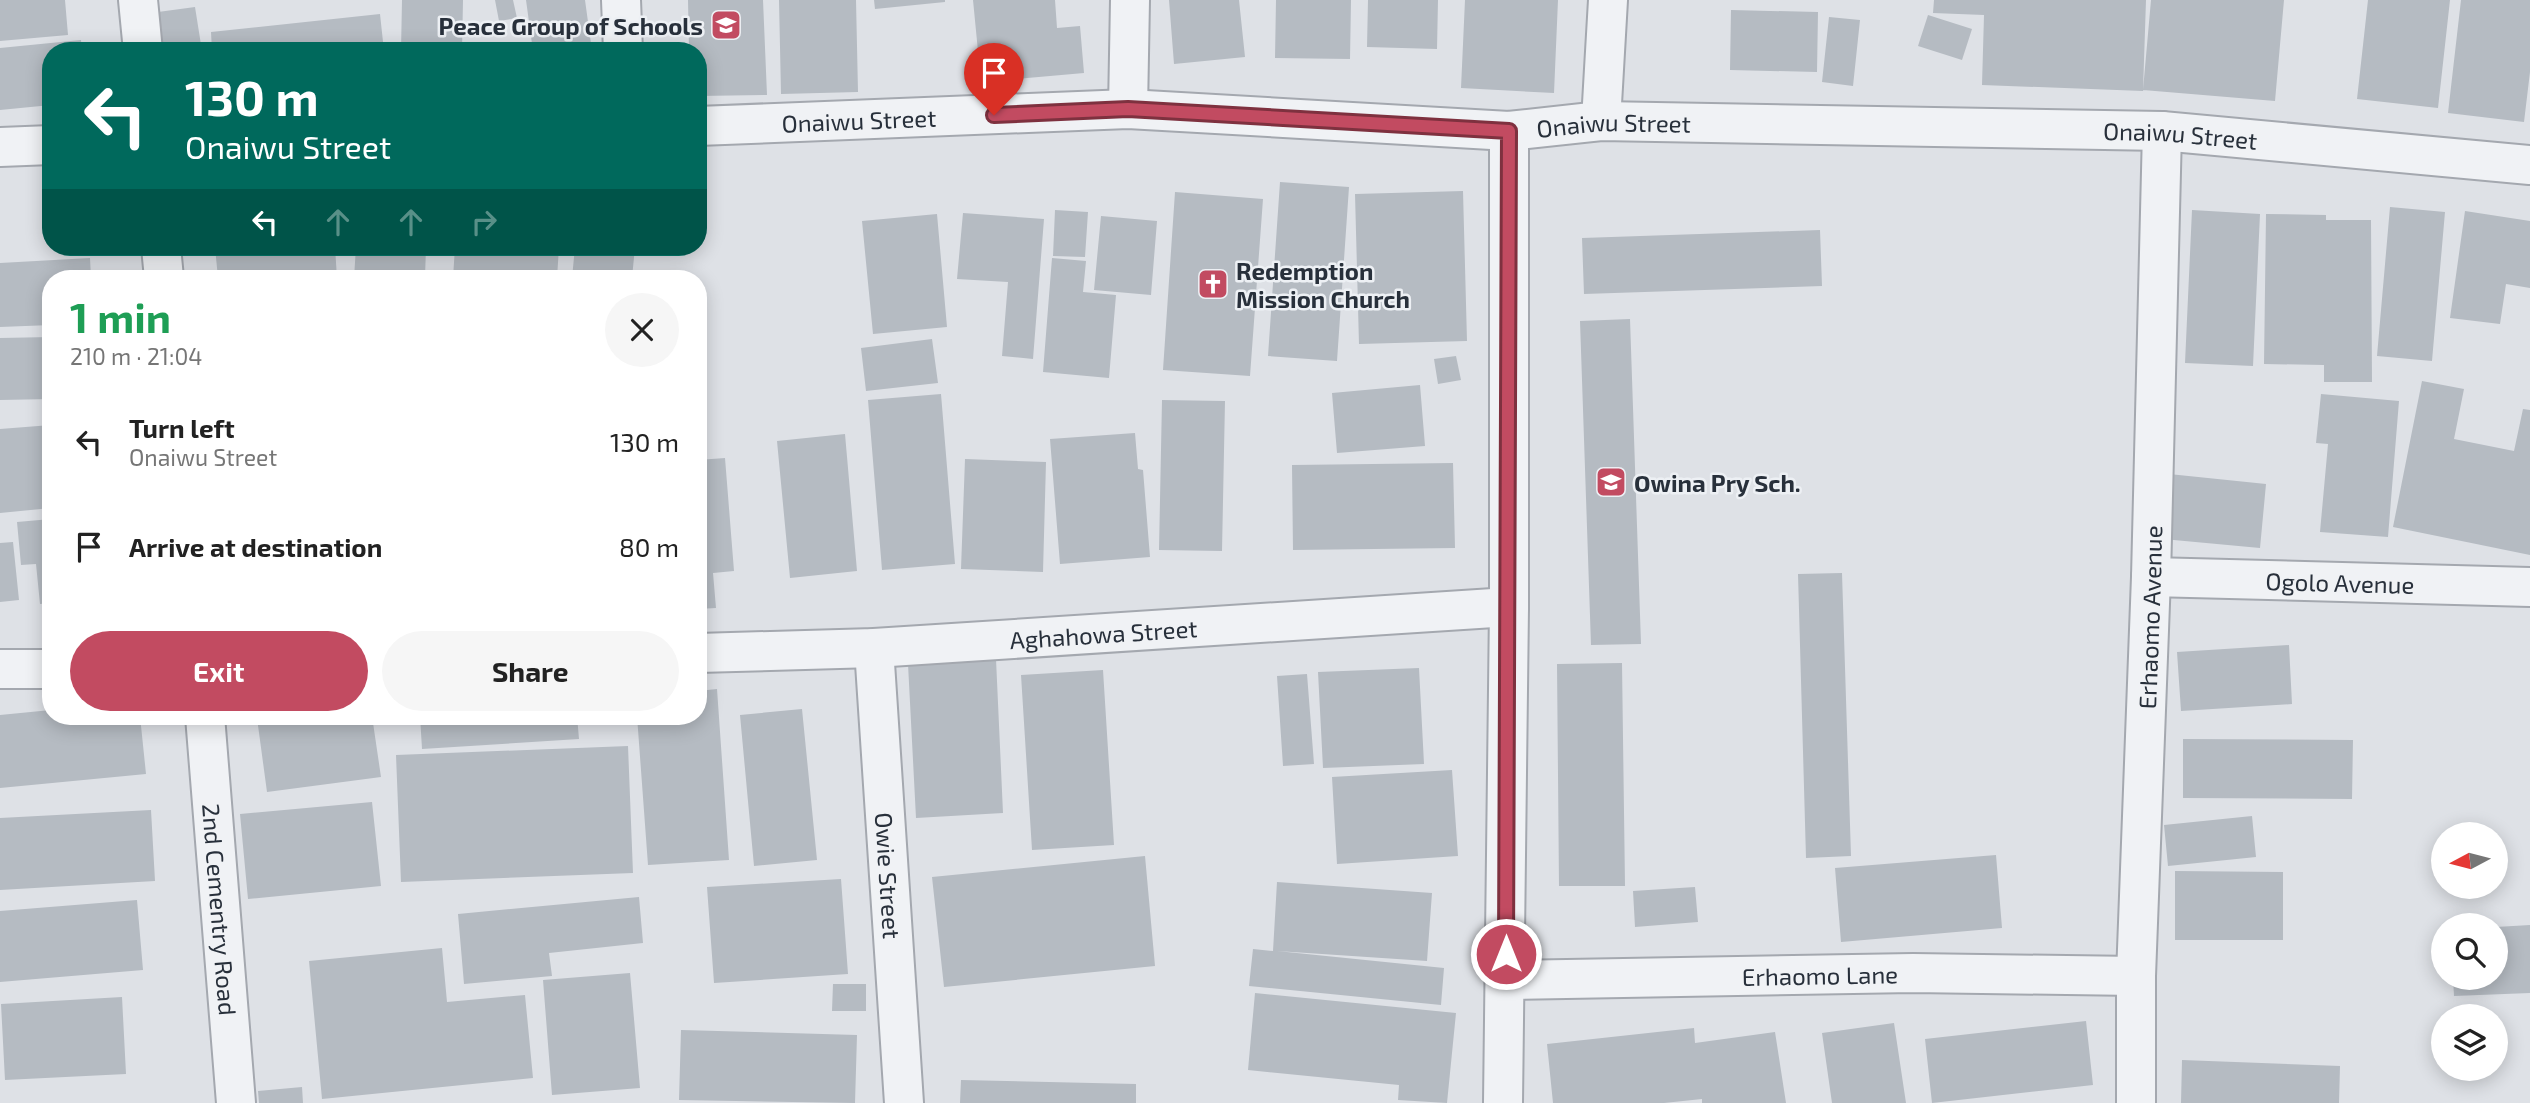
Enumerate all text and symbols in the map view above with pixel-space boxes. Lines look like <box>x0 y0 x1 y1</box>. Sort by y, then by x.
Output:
school or university icon: Peace Group of Schools <box>709 8 743 42</box>
place label: Peace Group of Schools <box>438 11 703 40</box>
pin <box>964 43 1024 115</box>
icon: arrive <box>975 54 1013 92</box>
text: 130 m <box>185 67 319 126</box>
icon: left <box>70 70 161 161</box>
street label: Onaiwu Street <box>781 102 937 137</box>
street label: Onaiwu Street <box>1535 106 1691 142</box>
street label: Onaiwu Street <box>2103 115 2259 154</box>
text: Onaiwu Street <box>185 127 391 165</box>
icon: left <box>246 203 284 241</box>
icon: ahead <box>319 203 357 241</box>
icon: ahead <box>392 203 430 241</box>
icon: right <box>465 203 503 241</box>
place label: Redemption Mission Church <box>1236 256 1410 313</box>
church icon: Redemption Mission Church <box>1196 267 1230 301</box>
text: 1 min <box>70 291 171 341</box>
button: close <box>605 293 679 367</box>
text: 210 m · 21:04 <box>70 342 202 370</box>
text: Turn left <box>129 412 235 443</box>
icon: left <box>70 423 108 461</box>
text: 130 m <box>610 426 679 457</box>
text: Onaiwu Street <box>129 443 277 471</box>
school or university icon: Owina Pry Sch. <box>1594 465 1628 499</box>
place label: Owina Pry Sch. <box>1634 468 1801 497</box>
street label: Erhaomo Avenue <box>2132 525 2167 710</box>
icon: arrive <box>70 528 108 566</box>
text: Arrive at destination <box>129 531 382 562</box>
text: 80 m <box>619 531 679 562</box>
street label: Ogolo Avenue <box>2265 566 2415 598</box>
street label: Aghahowa Street <box>1009 613 1198 654</box>
button: Exit <box>70 631 368 711</box>
button: Share <box>382 631 679 711</box>
street label: 2nd Cementry Road <box>198 802 243 1017</box>
street label: Owie Street <box>870 811 908 940</box>
north arrow <box>2431 822 2508 900</box>
map controls <box>2431 822 2508 1081</box>
button: search <box>2431 913 2508 990</box>
position arrow <box>1469 917 1543 991</box>
street label: Erhaomo Lane <box>1742 959 1898 990</box>
button: layers <box>2431 1004 2508 1081</box>

